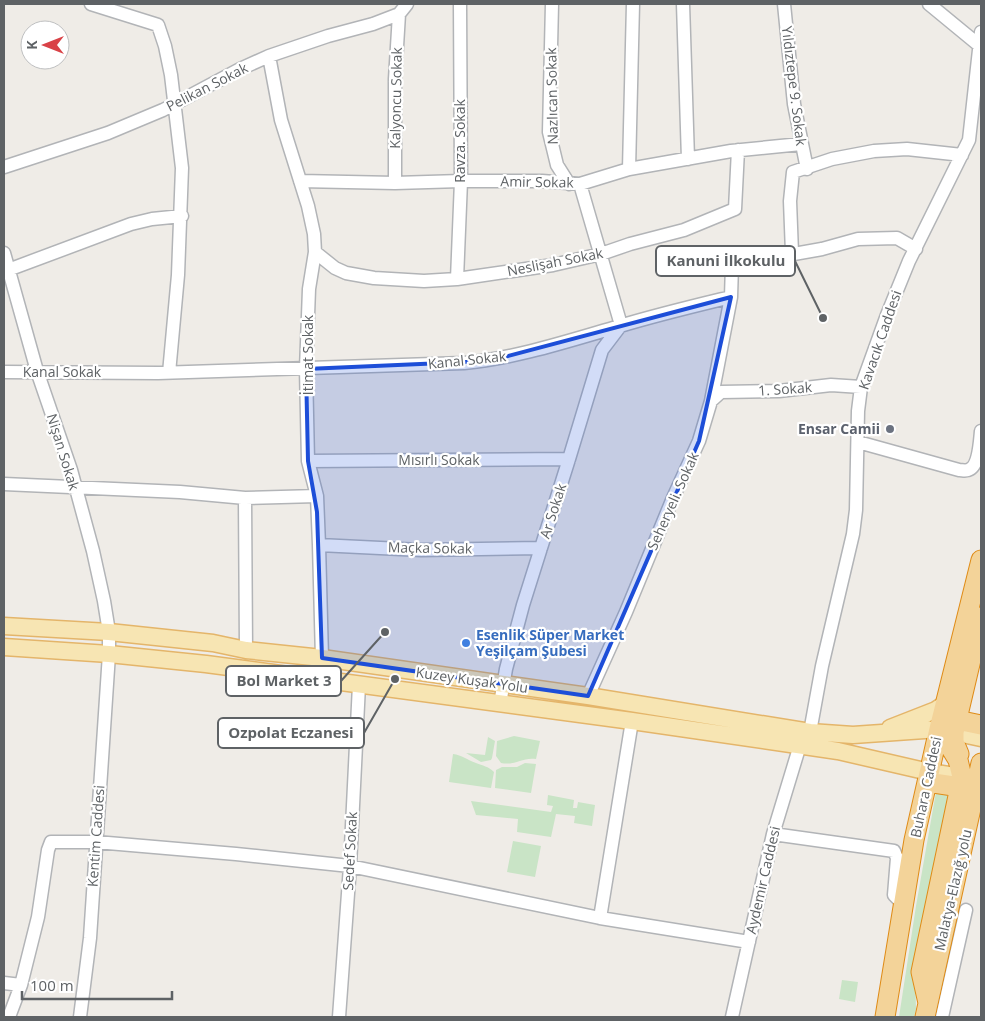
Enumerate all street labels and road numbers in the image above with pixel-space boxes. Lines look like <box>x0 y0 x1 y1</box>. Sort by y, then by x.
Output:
street label: Yıldıztepe 9. Sokak <box>778 25 811 147</box>
street label: Kalyoncu Sokak <box>385 46 406 149</box>
street label: Nazlıcan Sokak <box>541 47 562 145</box>
street label: Pelikan Sokak <box>163 58 251 115</box>
street label: Ravza. Sokak <box>450 99 469 183</box>
street label: Amir Sokak <box>500 171 574 192</box>
street label: Neslişah Sokak <box>505 243 605 280</box>
street label: Kavacık Caddesi <box>854 288 905 392</box>
street label: İtimat Sokak <box>298 314 317 395</box>
street label: Kanal Sokak <box>427 346 508 373</box>
street label: Kanal Sokak <box>23 362 102 381</box>
street label: 1. Sokak <box>757 377 813 400</box>
street label: Nişan Sokak <box>43 411 84 493</box>
street label: Seheryeli. Sokak <box>642 448 703 553</box>
street label: Mısırlı Sokak <box>398 450 480 469</box>
street label: Ar Sokak <box>535 480 571 541</box>
street label: Maçka Sokak <box>388 537 473 558</box>
street label: Kuzey Kuşak Yolu <box>415 662 529 697</box>
street label: Buhara Caddesi <box>906 735 946 839</box>
street label: Kentim Caddesi <box>82 784 109 887</box>
street label: Sedef Sokak <box>338 810 361 891</box>
street label: Aydemir Caddesi <box>741 824 784 936</box>
street label: Malatya-Elazığ yolu <box>929 827 976 952</box>

